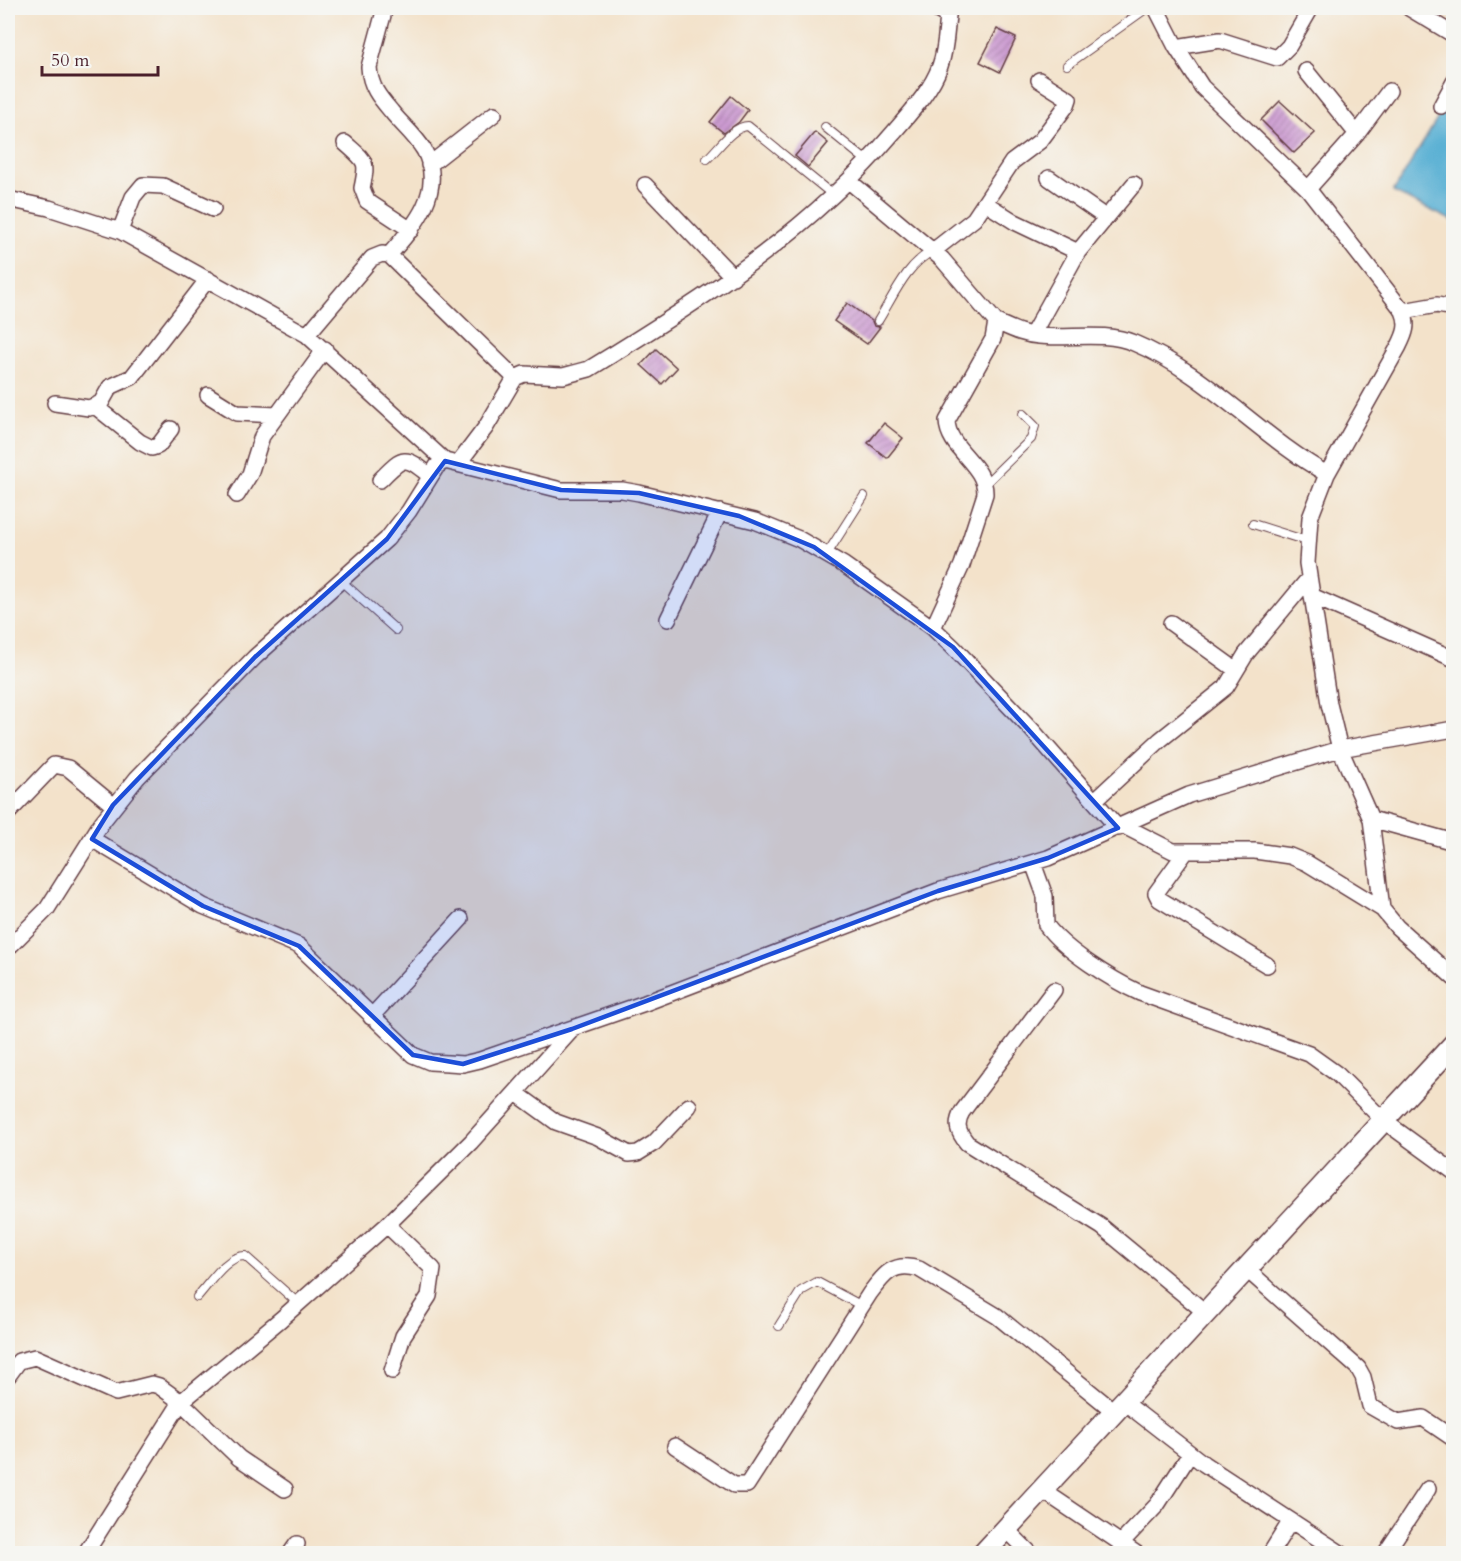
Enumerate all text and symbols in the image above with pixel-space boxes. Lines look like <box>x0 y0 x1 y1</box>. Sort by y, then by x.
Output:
scale bar <box>42 39 158 77</box>
text: 50 m <box>51 48 90 73</box>

